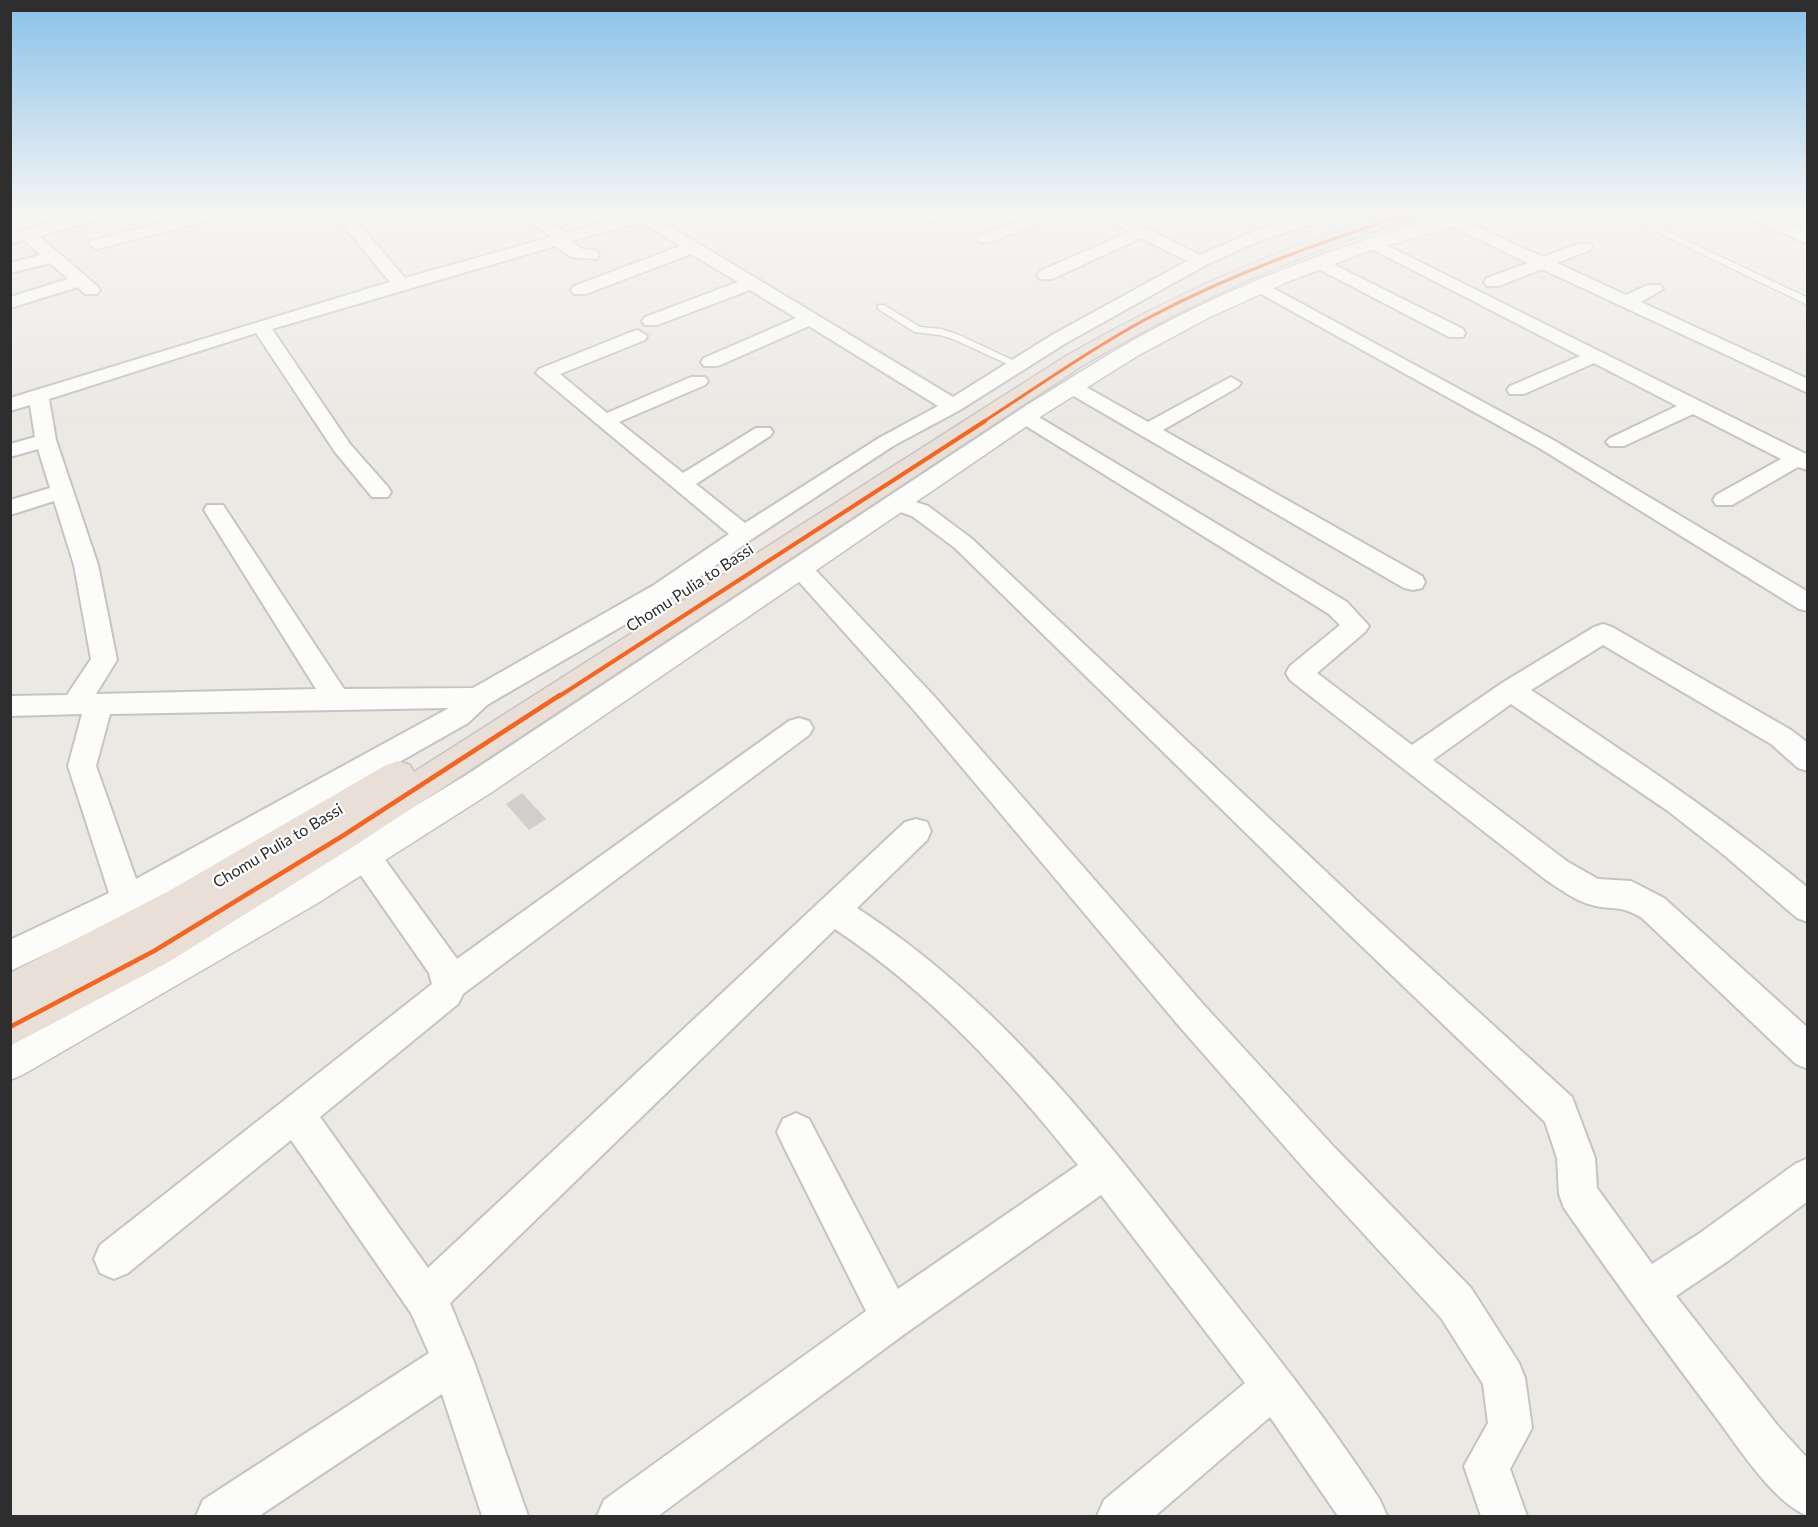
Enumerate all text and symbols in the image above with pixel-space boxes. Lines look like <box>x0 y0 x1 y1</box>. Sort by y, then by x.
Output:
street label: Chomu Pulia to Bassi <box>623 540 757 636</box>
street label: Chomu Pulia to Bassi <box>210 800 346 892</box>

